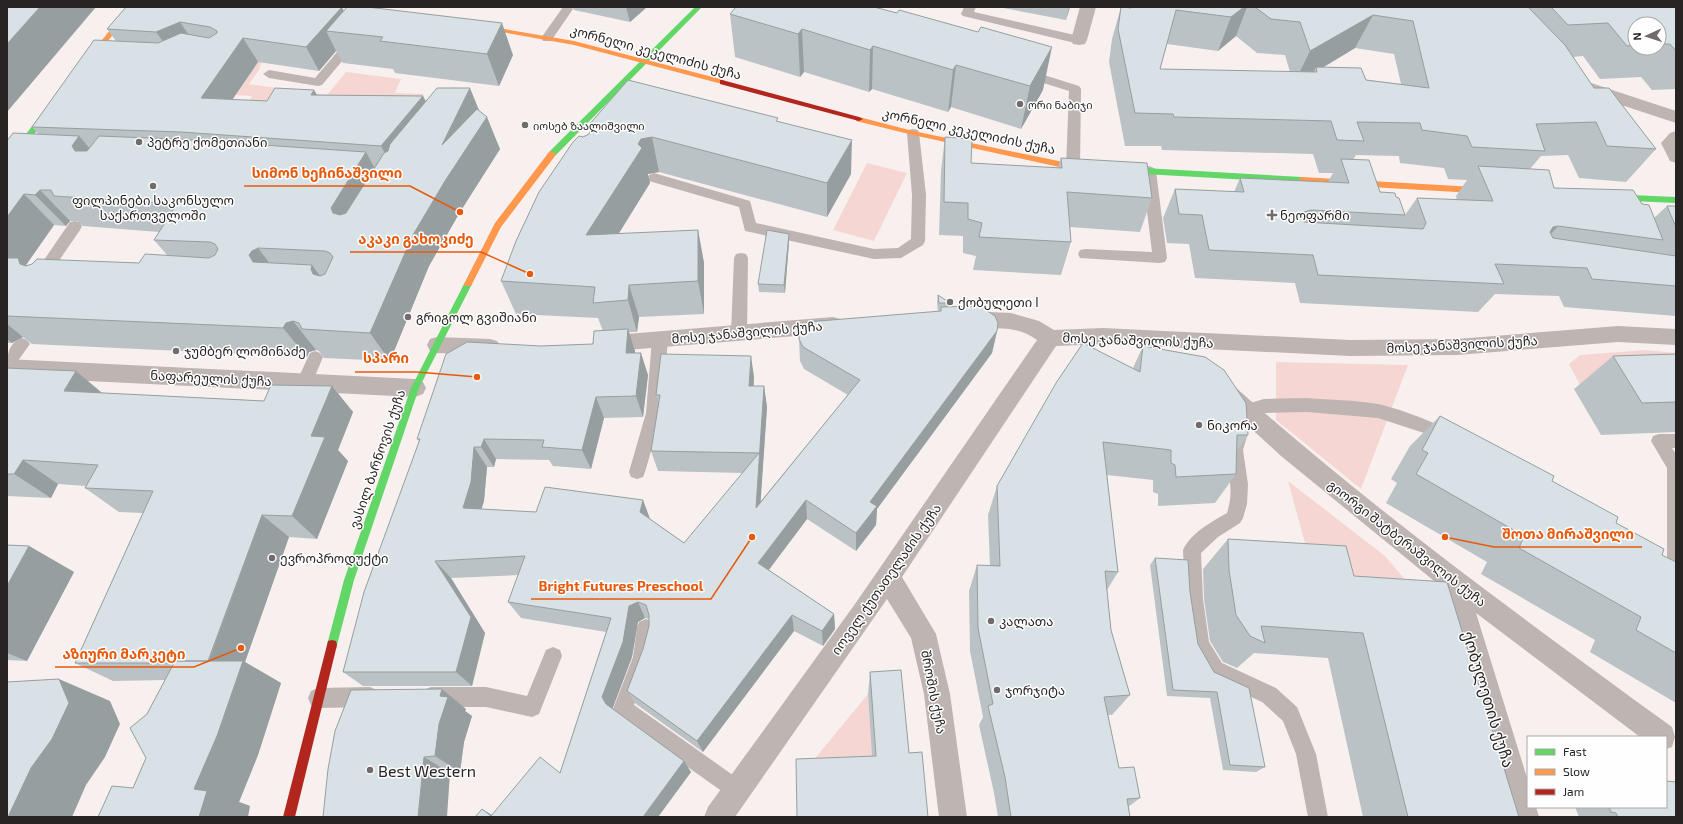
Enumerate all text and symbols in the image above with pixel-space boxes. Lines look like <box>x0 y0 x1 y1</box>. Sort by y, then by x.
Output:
north arrow <box>1627 16 1667 56</box>
street label: კორნელი კეკელიძის ქუჩა <box>569 21 743 83</box>
text: N <box>1630 32 1643 41</box>
place label: ორი ნაბიჯი <box>1028 98 1093 112</box>
marker: ორი ნაბიჯი <box>1015 99 1025 109</box>
street label: კორნელი კეკელიძის ქუჩა <box>881 105 1057 158</box>
place label: იოსებ ზაალიშვილი <box>533 119 645 133</box>
marker: იოსებ ზაალიშვილი <box>520 120 530 130</box>
place label: პეტრე ქომეთიანი <box>147 134 267 150</box>
marker: პეტრე ქომეთიანი <box>134 137 144 147</box>
callout: სიმონ ხეჩინაშვილი <box>244 160 410 186</box>
text: სიმონ ხეჩინაშვილი <box>252 164 402 182</box>
marker: ფილპინები საკონსულო საქართველოში <box>148 181 158 191</box>
place label: ფილპინები საკონსულო საქართველოში <box>72 192 234 224</box>
place label: ნეოფარმი <box>1280 207 1350 223</box>
marker: ნეოფარმი <box>1267 210 1277 220</box>
callout: აკაკი გახოკიძე <box>350 226 481 252</box>
text: აკაკი გახოკიძე <box>358 230 474 248</box>
place label: ქობულეთი I <box>958 294 1039 311</box>
marker: ქობულეთი I <box>945 297 955 307</box>
place label: გრიგოლ გვიშიანი <box>416 309 537 326</box>
marker: გრიგოლ გვიშიანი <box>403 312 413 322</box>
street label: მოსე ჯანაშვილის ქუჩა <box>671 317 823 348</box>
street label: მოსე ჯანაშვილის ქუჩა <box>1062 329 1214 352</box>
street label: მოსე ჯანაშვილის ქუჩა <box>1386 332 1538 357</box>
place label: ჯუმბერ ლომინაძე <box>184 343 306 360</box>
marker: ჯუმბერ ლომინაძე <box>171 346 181 356</box>
callout: სპარი <box>355 346 417 372</box>
text: სპარი <box>363 349 409 366</box>
street label: ნაფარეულის ქუჩა <box>150 367 272 390</box>
street label: ვასილ ბარნოვის ქუჩა <box>346 387 409 531</box>
place label: ნიკორა <box>1207 417 1258 433</box>
marker: ნიკორა <box>1194 420 1204 430</box>
street label: გიორგი შატბერაშვილის ქუჩა <box>1324 476 1489 611</box>
street label: იოველ ქუთათელაძის ქუჩა <box>828 500 945 658</box>
callout: შოთა მირაშვილი <box>1494 521 1642 547</box>
text: შოთა მირაშვილი <box>1502 525 1634 543</box>
place label: ევროპროდუქტი <box>280 550 389 567</box>
marker: ევროპროდუქტი <box>267 553 277 563</box>
callout: Bright Futures Preschool <box>531 573 711 599</box>
text: Bright Futures Preschool <box>539 577 704 594</box>
place label: კალათა <box>999 613 1053 630</box>
marker: კალათა <box>986 616 996 626</box>
street label: ქობულეთის ქუჩა <box>1457 628 1519 770</box>
callout: აზიური მარკეტი <box>55 641 194 667</box>
text: აზიური მარკეტი <box>63 645 185 663</box>
street label: შროშის ქუჩა <box>918 649 950 735</box>
place label: ჯორჯიტა <box>1005 682 1065 698</box>
marker: ჯორჯიტა <box>992 685 1002 695</box>
legend <box>1527 736 1667 808</box>
text: Fast <box>1563 744 1587 758</box>
place label: Best Western <box>378 761 476 780</box>
text: Slow <box>1563 764 1590 778</box>
marker: Best Western <box>365 765 375 775</box>
text: Jam <box>1563 784 1584 798</box>

